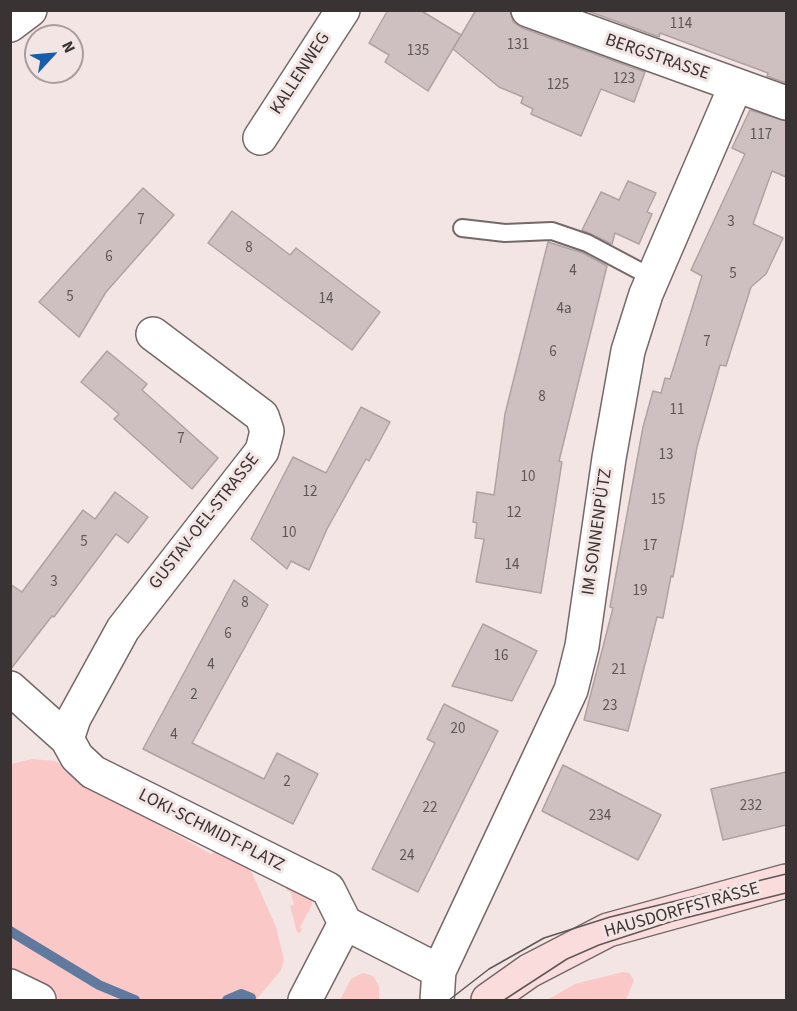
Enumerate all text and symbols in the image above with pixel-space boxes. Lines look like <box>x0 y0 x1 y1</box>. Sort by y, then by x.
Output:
house number: 114 <box>670 16 692 34</box>
north arrow <box>24 24 84 84</box>
street label: KALLENWEG <box>267 29 335 119</box>
street label: BERGSTRASSE <box>602 30 712 86</box>
text: N <box>56 37 81 57</box>
house number: 131 <box>507 37 529 55</box>
house number: 135 <box>407 43 429 61</box>
house number: 123 <box>613 71 635 89</box>
house number: 125 <box>547 77 569 95</box>
house number: 117 <box>750 127 772 145</box>
house number: 7 <box>137 212 145 230</box>
house number: 3 <box>727 214 735 232</box>
house number: 8 <box>245 240 253 258</box>
house number: 6 <box>105 249 113 267</box>
house number: 4 <box>569 263 577 281</box>
house number: 5 <box>729 266 737 284</box>
house number: 5 <box>66 289 74 307</box>
house number: 14 <box>319 291 333 309</box>
house number: 4a <box>556 301 572 319</box>
house number: 7 <box>703 334 711 352</box>
house number: 6 <box>549 344 557 362</box>
house number: 8 <box>538 389 546 407</box>
house number: 11 <box>670 402 684 420</box>
house number: 7 <box>177 431 185 449</box>
house number: 13 <box>659 447 673 465</box>
street label: GUSTAV-OEL-STRASSE <box>145 450 265 594</box>
street label: IM SONNENPÜTZ <box>578 467 618 597</box>
house number: 10 <box>521 469 535 487</box>
house number: 12 <box>303 484 317 502</box>
house number: 15 <box>651 492 665 510</box>
house number: 12 <box>507 505 521 523</box>
house number: 10 <box>282 525 296 543</box>
house number: 5 <box>80 534 88 552</box>
house number: 17 <box>643 538 657 556</box>
house number: 14 <box>505 557 519 575</box>
house number: 3 <box>50 574 58 592</box>
house number: 19 <box>633 583 647 601</box>
house number: 8 <box>241 595 249 613</box>
house number: 6 <box>224 626 232 644</box>
house number: 16 <box>494 648 508 666</box>
house number: 4 <box>207 657 215 675</box>
house number: 21 <box>612 662 626 680</box>
house number: 2 <box>190 687 198 705</box>
house number: 23 <box>603 698 617 716</box>
house number: 20 <box>451 721 465 739</box>
house number: 4 <box>170 727 178 745</box>
house number: 2 <box>283 774 291 792</box>
street label: LOKI-SCHMIDT-PLATZ <box>134 785 288 877</box>
house number: 232 <box>740 798 762 816</box>
house number: 22 <box>423 800 437 818</box>
house number: 234 <box>589 808 611 826</box>
house number: 24 <box>400 848 414 866</box>
street label: HAUSDORFFSTRASSE <box>602 879 762 943</box>

